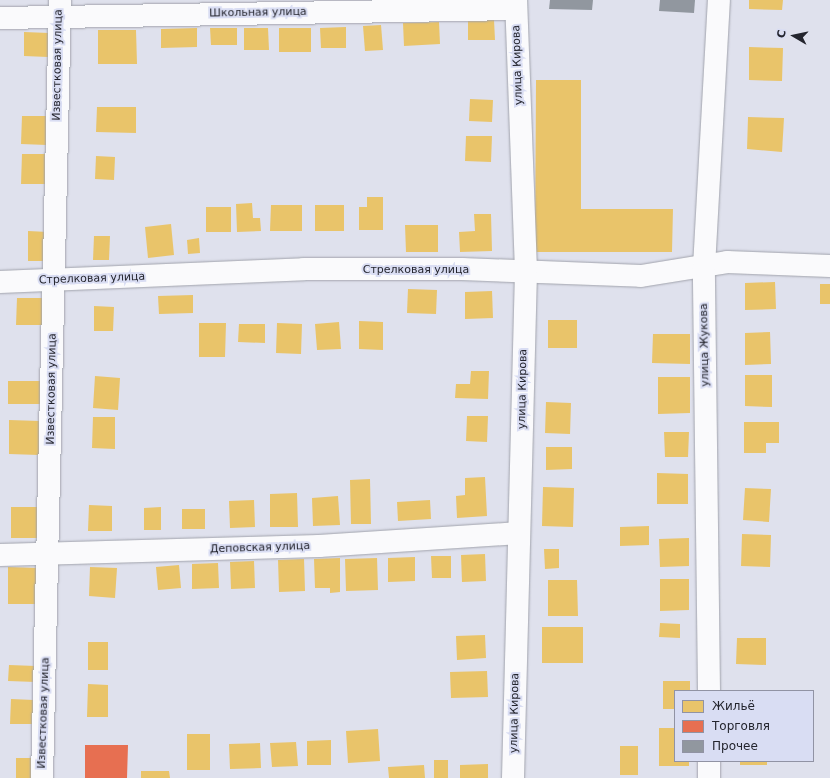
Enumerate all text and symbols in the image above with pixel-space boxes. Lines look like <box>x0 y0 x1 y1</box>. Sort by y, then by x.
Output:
street label: Школьная улица <box>209 6 307 20</box>
street label: Известковая улица <box>50 9 66 121</box>
north arrow <box>774 16 814 56</box>
street label: улица Кирова <box>510 25 526 105</box>
text: С <box>775 29 789 39</box>
street label: Стрелковая улица <box>363 263 469 277</box>
street label: Стрелковая улица <box>39 271 145 287</box>
street label: улица Жукова <box>698 303 712 387</box>
street label: Известковая улица <box>44 333 60 445</box>
street label: улица Кирова <box>516 349 530 429</box>
street label: Деповская улица <box>210 540 310 556</box>
street label: Известковая улица <box>35 657 53 769</box>
street label: улица Кирова <box>508 673 522 753</box>
legend <box>674 690 814 762</box>
text: Жильё <box>712 699 755 713</box>
text: Торговля <box>712 719 770 733</box>
text: Прочее <box>712 739 758 753</box>

